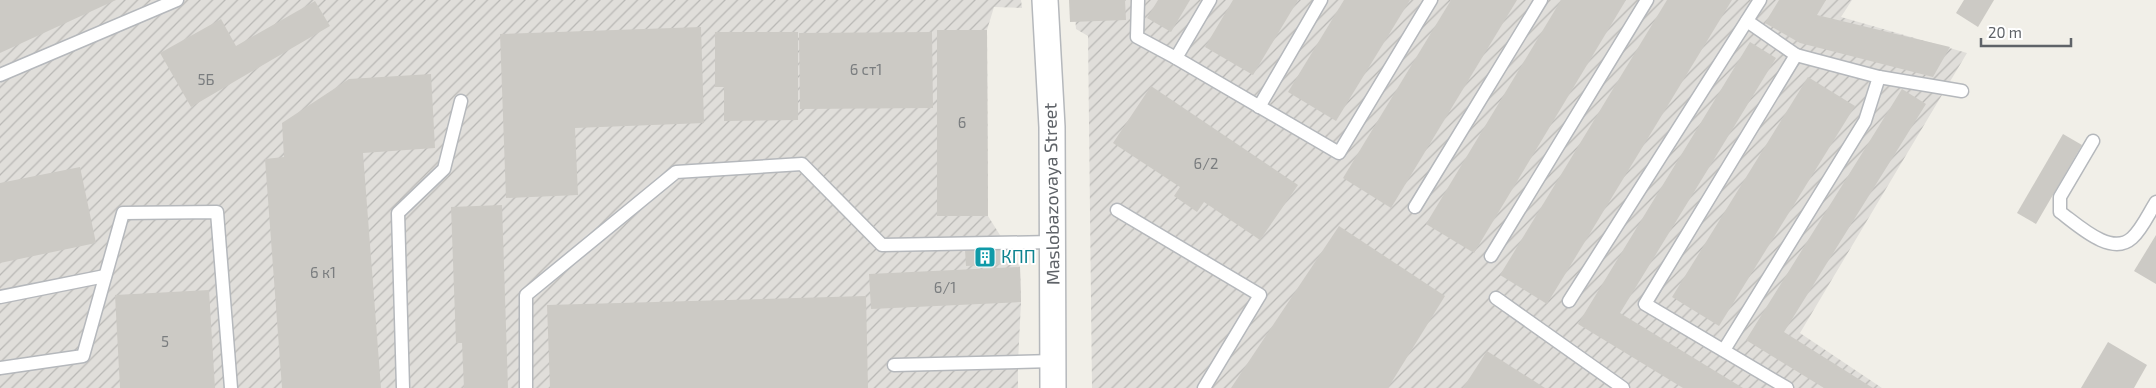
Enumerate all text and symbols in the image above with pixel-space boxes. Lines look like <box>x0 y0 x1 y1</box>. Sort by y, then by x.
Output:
scale bar <box>1981 15 2071 47</box>
text: 20 m <box>1988 23 2022 41</box>
house number: 6 ст1 <box>850 60 882 78</box>
house number: 5Б <box>197 70 215 88</box>
street label: Maslobazovaya Street <box>1038 102 1064 285</box>
house number: 6 <box>958 113 966 131</box>
house number: 6/2 <box>1194 154 1218 172</box>
building icon: КПП <box>973 245 997 269</box>
place label: КПП <box>1001 245 1036 267</box>
house number: 6 к1 <box>310 263 336 281</box>
house number: 6/1 <box>934 278 956 296</box>
house number: 5 <box>161 332 169 350</box>

